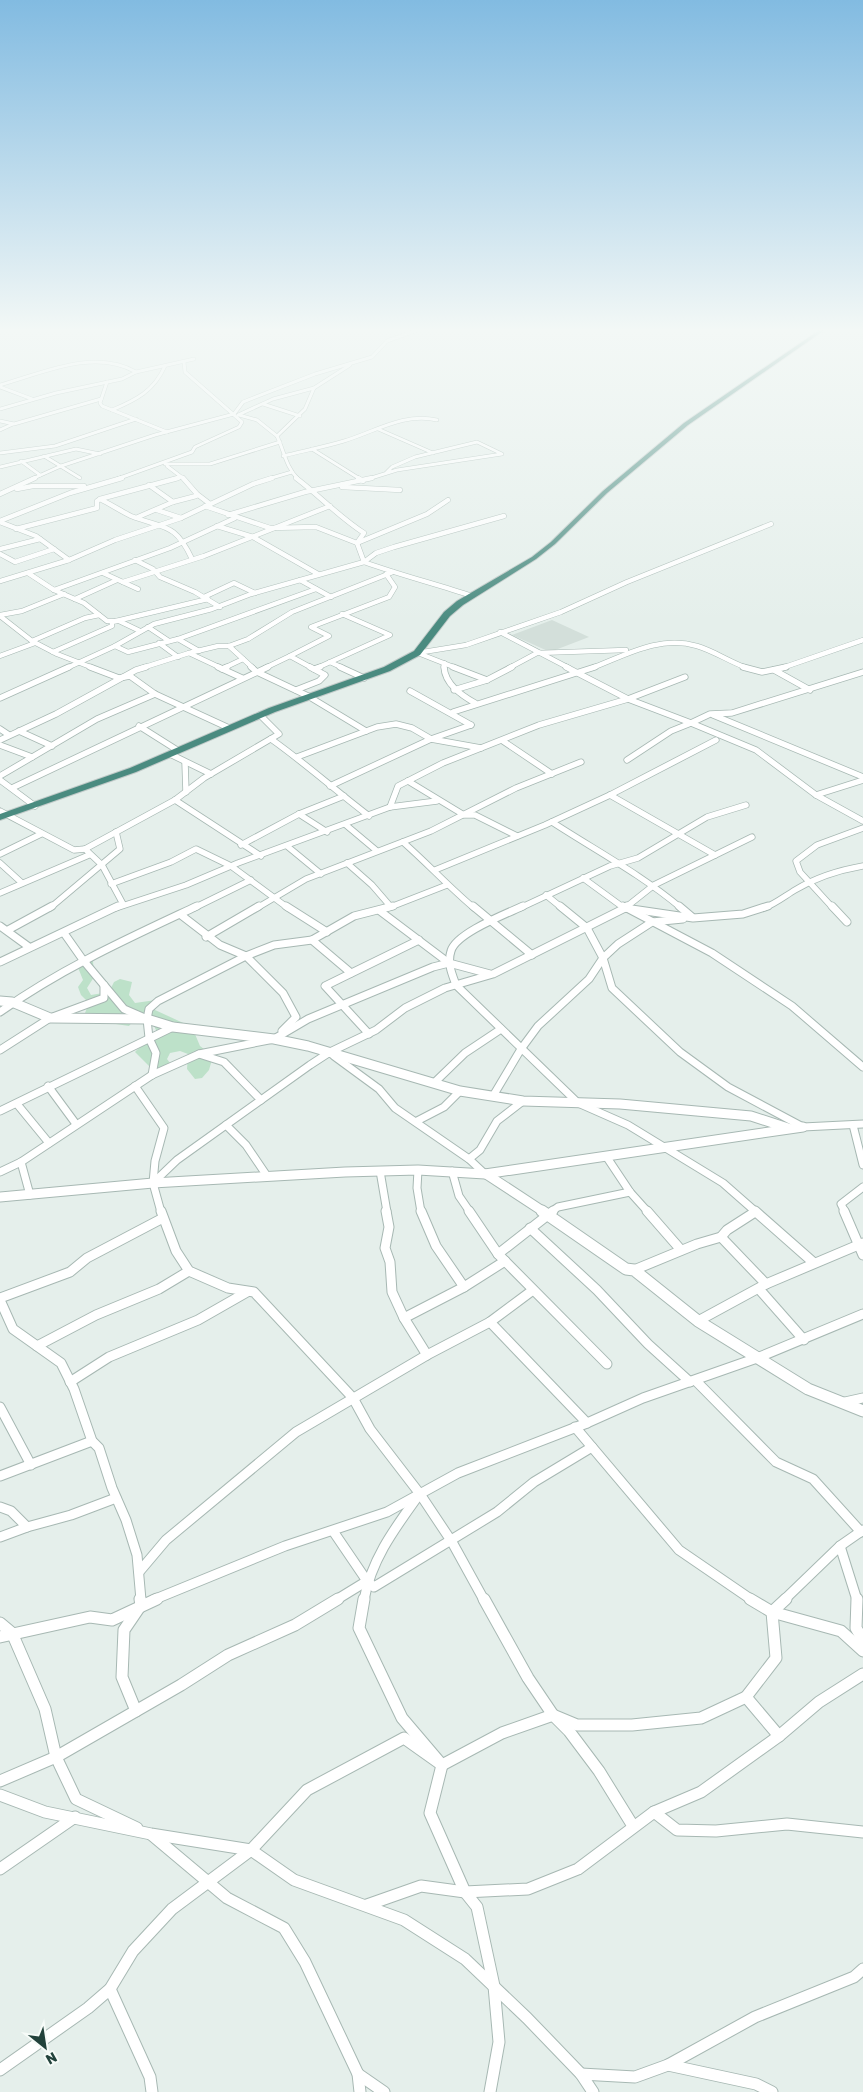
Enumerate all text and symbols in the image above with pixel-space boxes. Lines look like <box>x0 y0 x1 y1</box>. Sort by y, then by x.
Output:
north arrow <box>20 2022 70 2072</box>
text: N <box>43 2048 60 2068</box>

